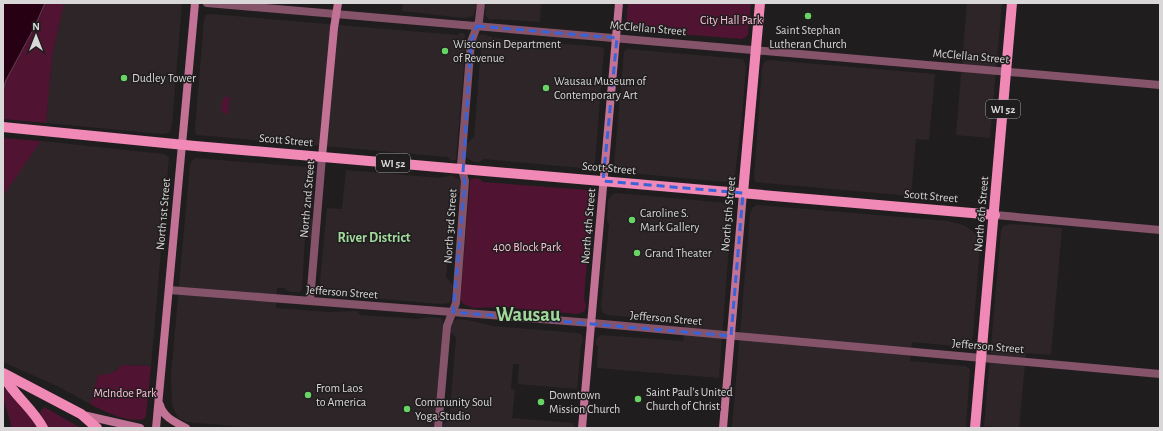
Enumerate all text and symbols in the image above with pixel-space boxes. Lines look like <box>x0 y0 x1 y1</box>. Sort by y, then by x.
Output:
marker: Saint Stephan Lutheran Church <box>803 11 813 21</box>
park label: City Hall Park <box>700 14 763 27</box>
north arrow <box>16 16 56 56</box>
street label: McClellan Street <box>609 19 687 37</box>
text: N <box>32 21 40 32</box>
place label: Saint Stephan Lutheran Church <box>769 24 847 50</box>
place label: Wisconsin Department of Revenue <box>453 38 561 64</box>
marker: Wisconsin Department of Revenue <box>440 46 450 56</box>
street label: McClellan Street <box>932 47 1010 65</box>
place label: Dudley Tower <box>132 72 196 85</box>
marker: Dudley Tower <box>119 73 129 83</box>
place label: Wausau Museum of Contemporary Art <box>554 75 647 102</box>
marker: Wausau Museum of Contemporary Art <box>541 83 551 93</box>
road number: WI 52 <box>986 100 1020 118</box>
street label: Scott Street <box>259 132 313 148</box>
road number: WI 52 <box>376 154 410 172</box>
street label: North 2nd Street <box>298 160 316 238</box>
street label: Scott Street <box>582 160 636 176</box>
street label: North 5th Street <box>719 176 737 252</box>
street label: North 6th Street <box>972 176 990 252</box>
street label: North 1st Street <box>154 177 172 251</box>
street label: North 3rd Street <box>441 188 459 264</box>
street label: North 4th Street <box>579 188 597 264</box>
street label: Scott Street <box>904 188 958 204</box>
place label: Caroline S. Mark Gallery <box>640 207 699 234</box>
marker: Caroline S. Mark Gallery <box>627 215 637 225</box>
district label: River District <box>337 231 411 245</box>
park label: 400 Block Park <box>493 241 562 253</box>
place label: Grand Theater <box>645 247 712 259</box>
marker: Grand Theater <box>632 248 642 258</box>
street label: Jefferson Street <box>306 283 379 301</box>
district label: Wausau <box>496 305 561 325</box>
street label: Jefferson Street <box>630 309 703 327</box>
street label: Jefferson Street <box>952 337 1025 355</box>
place label: From Laos to America <box>316 382 367 408</box>
place label: Saint Paul's United Church of Christ <box>646 386 733 412</box>
park label: McIndoe Park <box>93 387 157 399</box>
place label: Downtown Mission Church <box>549 389 620 415</box>
marker: From Laos to America <box>303 390 313 400</box>
marker: Saint Paul's United Church of Christ <box>633 394 643 404</box>
place label: Community Soul Yoga Studio <box>415 396 492 422</box>
marker: Downtown Mission Church <box>536 397 546 407</box>
marker: Community Soul Yoga Studio <box>402 404 412 414</box>

